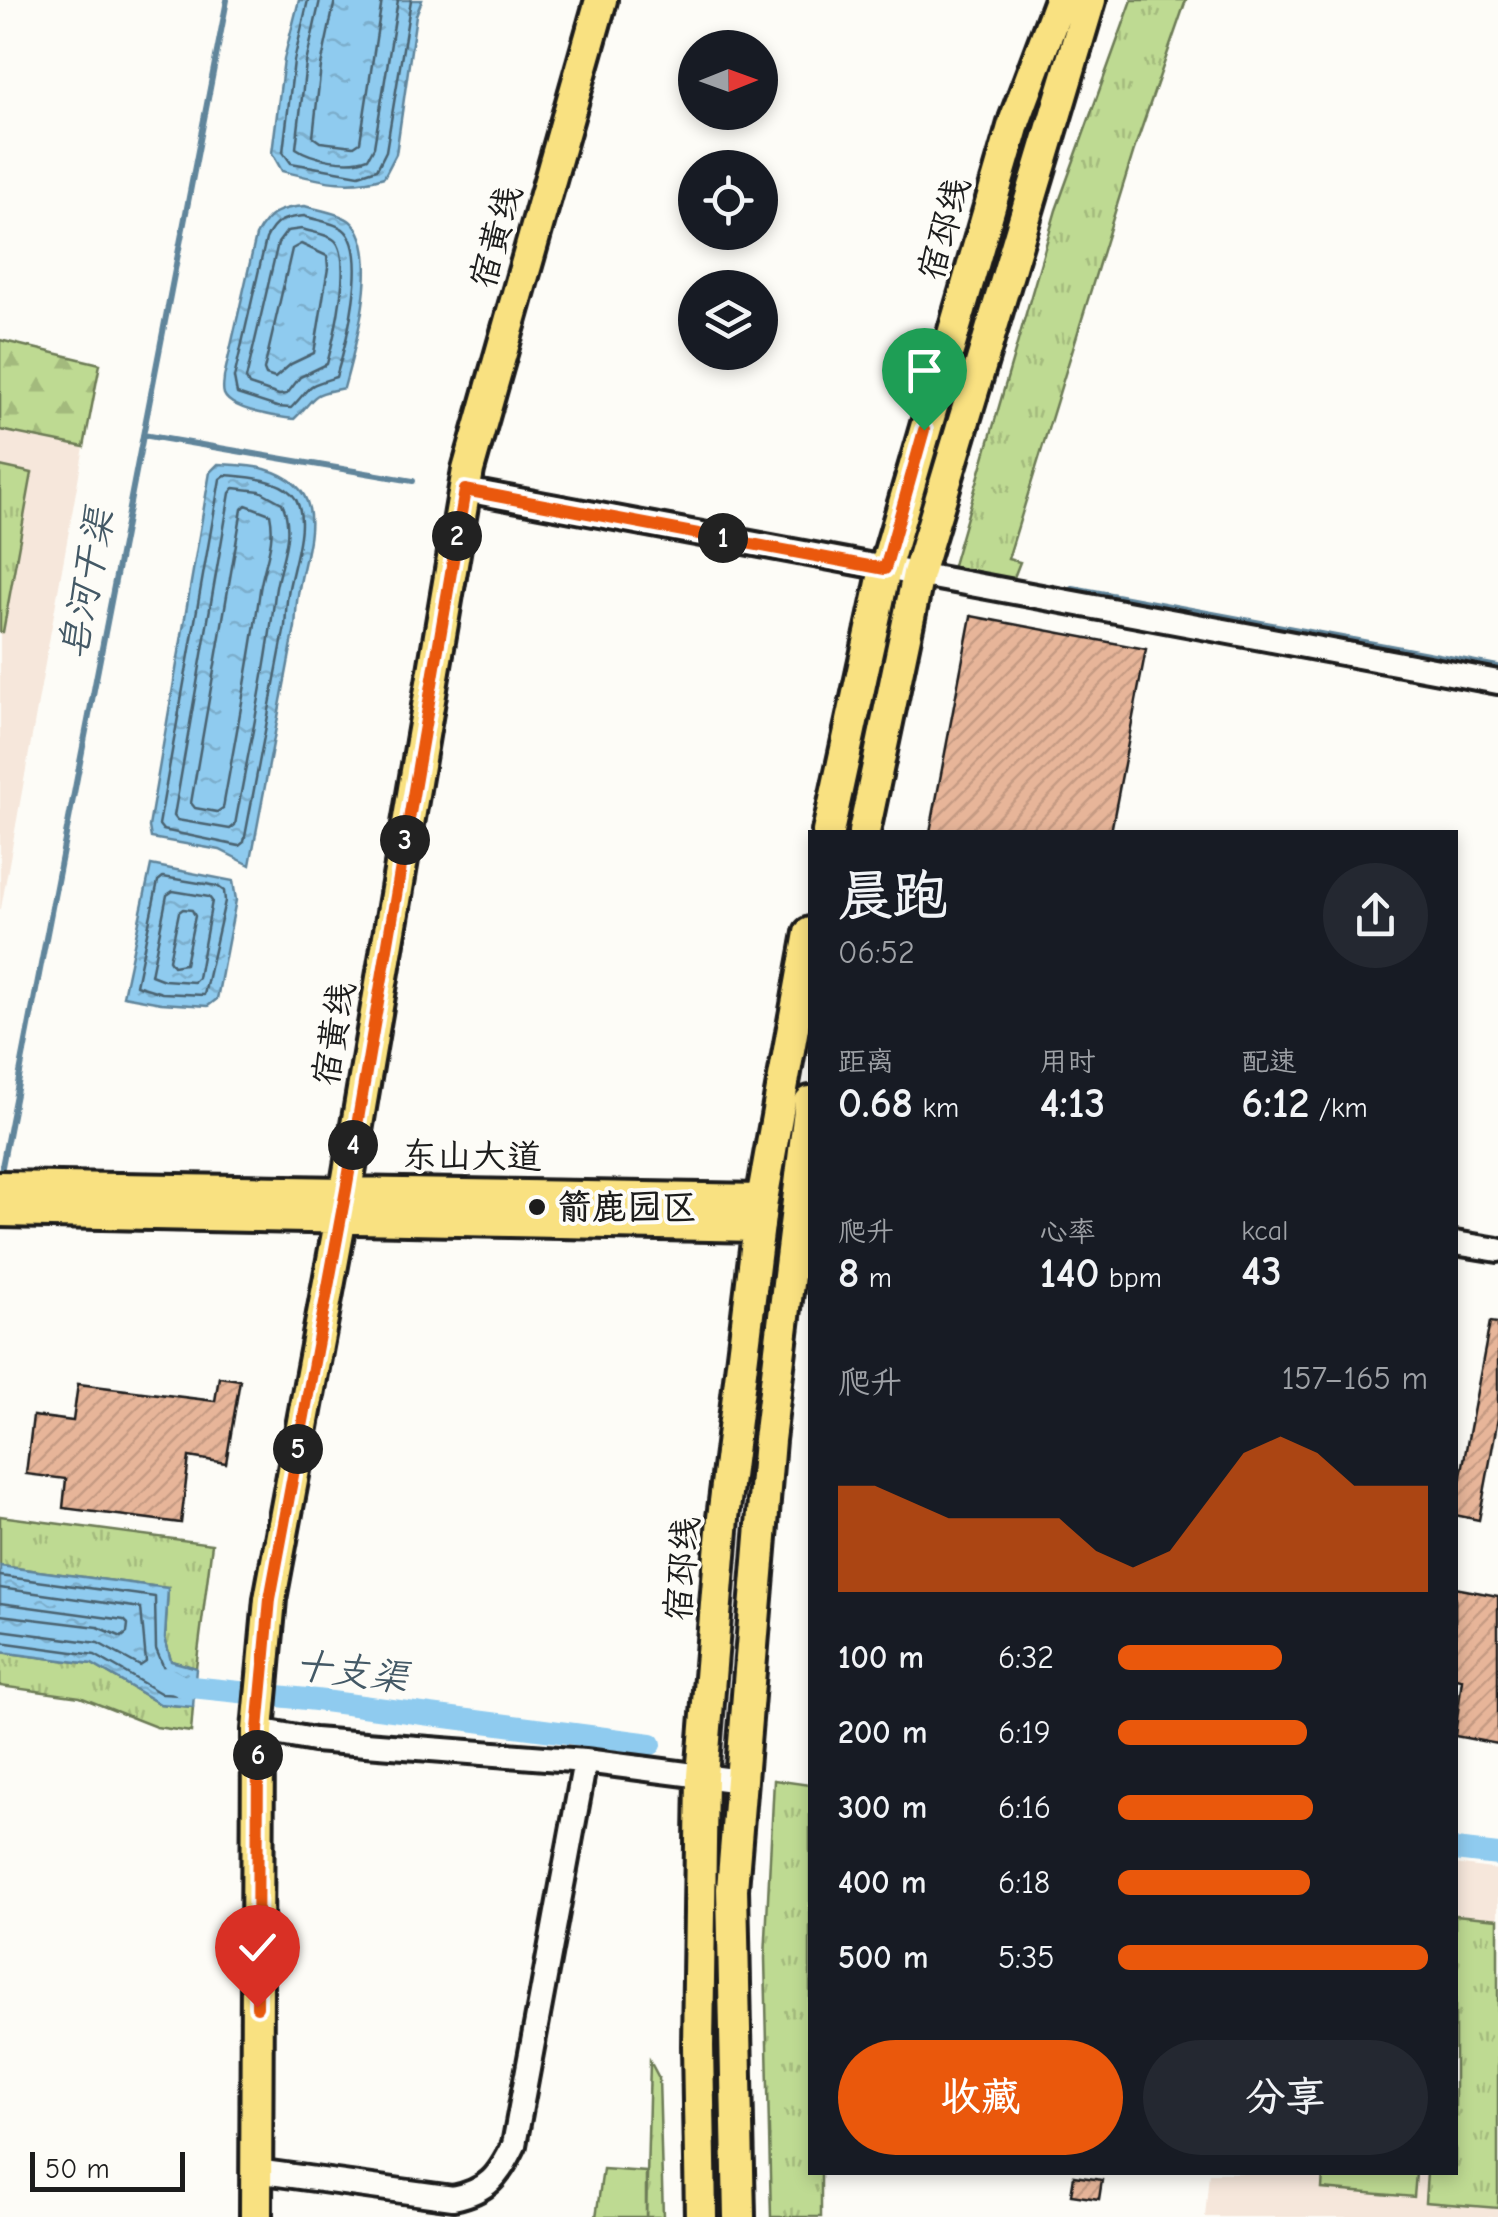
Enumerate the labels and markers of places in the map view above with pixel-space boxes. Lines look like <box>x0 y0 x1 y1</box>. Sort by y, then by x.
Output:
pin <box>882 328 967 431</box>
pin: 2 <box>432 511 482 561</box>
pin: 1 <box>698 513 748 563</box>
pin: 3 <box>380 815 430 865</box>
pin: 4 <box>328 1120 378 1170</box>
place label: 箭鹿园区 <box>557 1187 697 1228</box>
marker: 箭鹿园区 <box>526 1196 548 1218</box>
pin: 5 <box>273 1424 323 1474</box>
pin: 6 <box>233 1730 283 1780</box>
pin <box>215 1905 300 2008</box>

